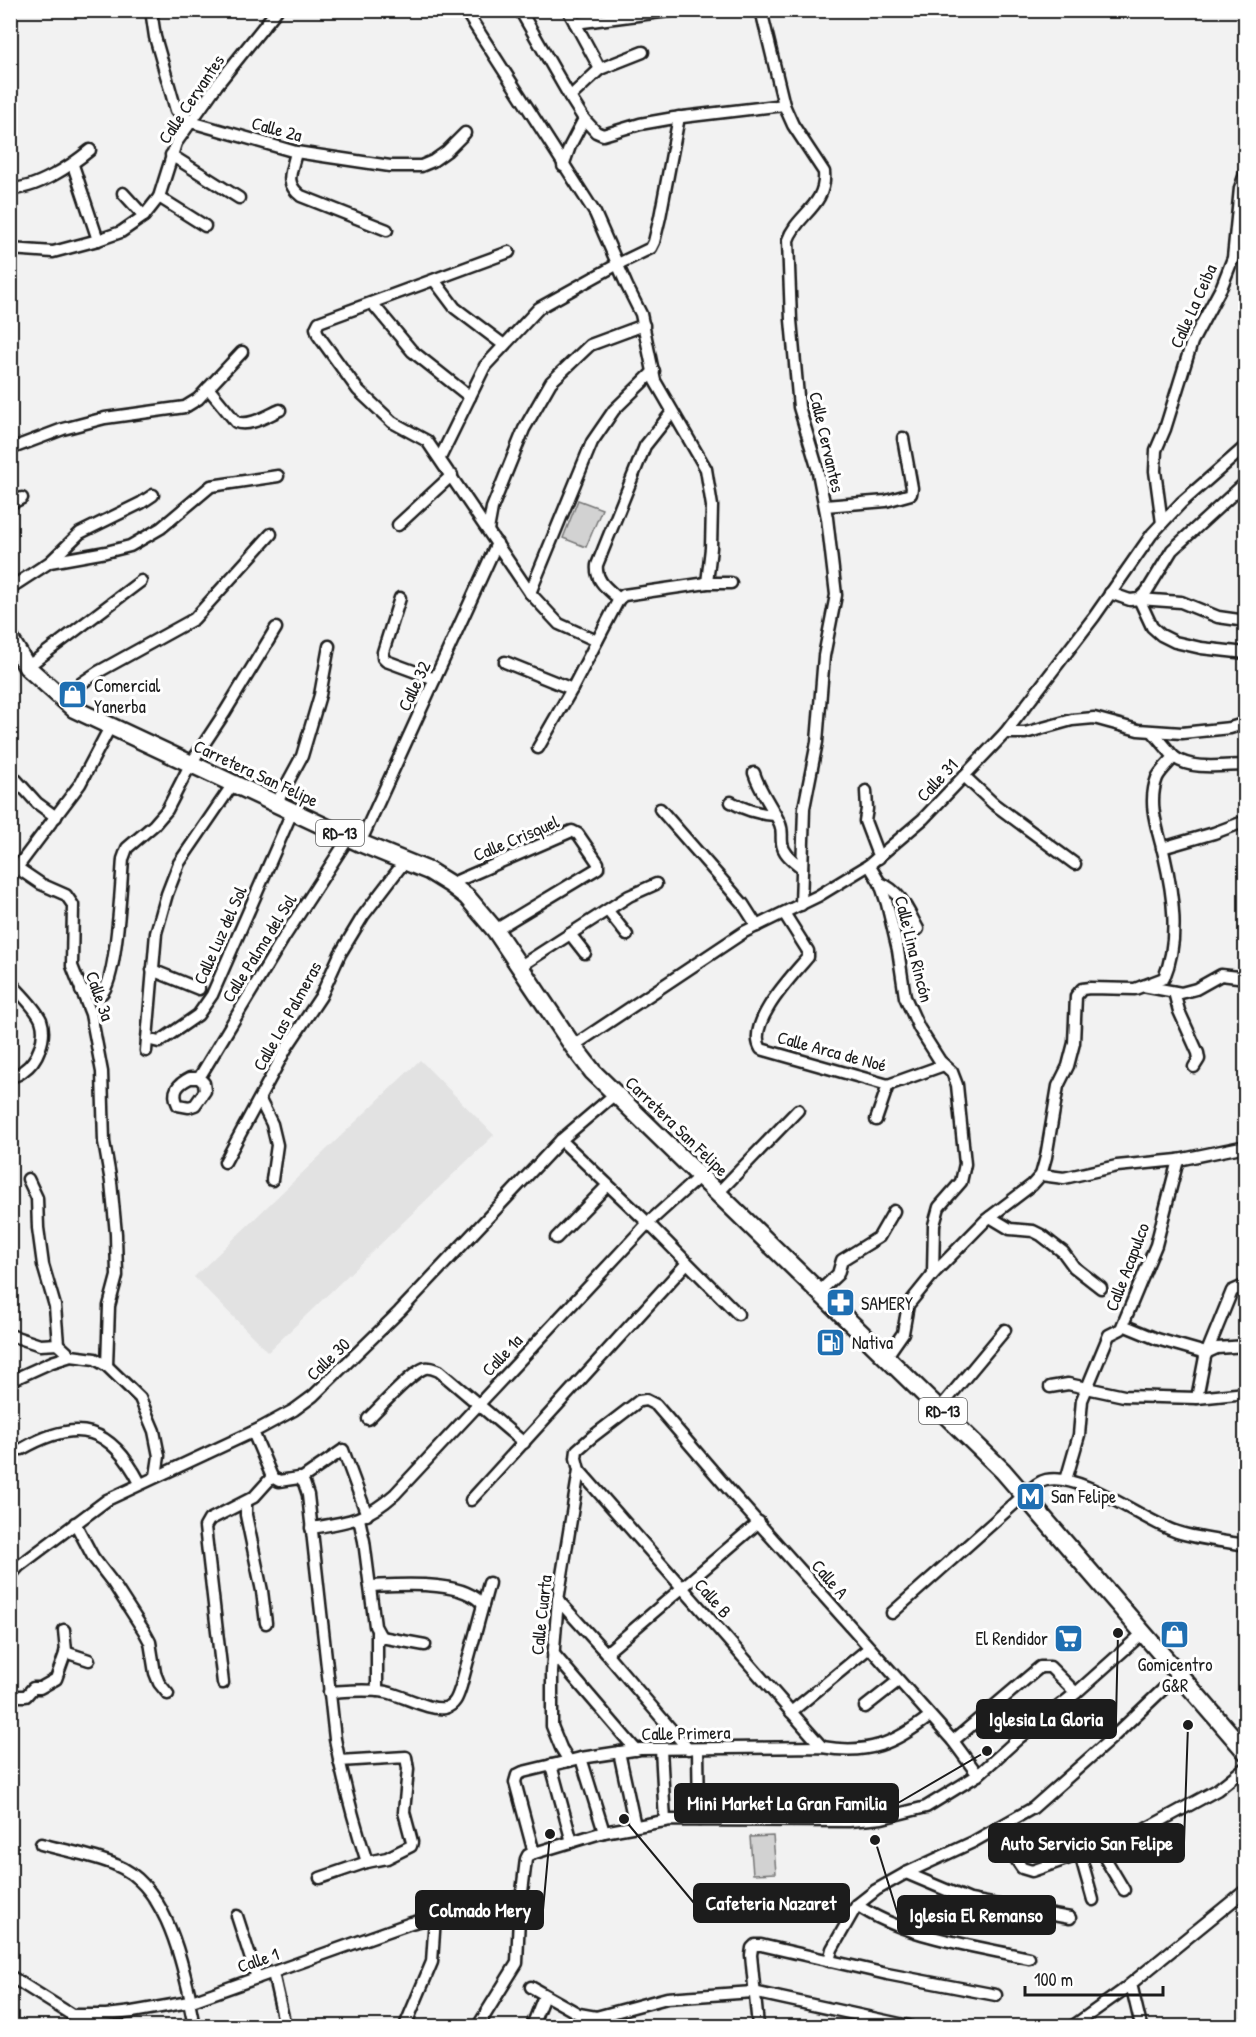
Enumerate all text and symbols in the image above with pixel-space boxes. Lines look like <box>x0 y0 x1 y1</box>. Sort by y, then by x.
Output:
street label: Calle Cervantes <box>152 49 230 149</box>
street label: Calle 2a <box>249 110 305 148</box>
street label: Calle La Ceiba <box>1163 260 1223 352</box>
street label: Calle Cervantes <box>803 389 851 495</box>
street label: Calle 32 <box>392 656 437 715</box>
place label: Comercial Yanerba <box>94 673 161 719</box>
shop icon: Comercial Yanerba <box>57 679 89 711</box>
street label: Carretera San Felipe <box>190 733 322 813</box>
street label: Calle 31 <box>911 753 963 807</box>
street label: Calle Crisquel <box>469 809 563 867</box>
road number: RD-13 <box>316 820 364 846</box>
street label: Calle Luz del Sol <box>187 882 253 988</box>
street label: Calle Palma del Sol <box>216 889 302 1007</box>
street label: Calle Lina Rincón <box>889 893 939 1005</box>
street label: Calle Las Palmeras <box>247 957 327 1075</box>
street label: Calle 3a <box>80 968 120 1024</box>
street label: Calle Arca de Noé <box>775 1024 889 1078</box>
street label: Carretera San Felipe <box>620 1070 734 1182</box>
street label: Calle Acapulco <box>1099 1219 1155 1315</box>
pharmacy icon: SAMERY <box>824 1287 856 1319</box>
place label: SAMERY <box>861 1291 913 1316</box>
fuel station icon: Nativa <box>815 1326 847 1358</box>
street label: Calle 1a <box>476 1328 528 1382</box>
place label: Nativa <box>852 1330 893 1355</box>
street label: Calle 30 <box>301 1332 355 1386</box>
road number: RD-13 <box>919 1398 967 1424</box>
metro station icon: San Felipe <box>1014 1480 1046 1512</box>
place label: San Felipe <box>1051 1484 1116 1509</box>
street label: Calle A <box>806 1554 854 1604</box>
street label: Calle B <box>689 1573 737 1623</box>
street label: Calle Cuarta <box>524 1574 558 1656</box>
shop icon: Gomicentro G&R <box>1159 1619 1191 1651</box>
supermarket icon: El Rendidor <box>1053 1622 1085 1654</box>
place label: El Rendidor <box>975 1626 1048 1651</box>
place label: Gomicentro G&R <box>1138 1652 1212 1698</box>
callout: Iglesia La Gloria <box>977 1700 1116 1738</box>
text: Iglesia La Gloria <box>989 1705 1103 1733</box>
street label: Calle Primera <box>641 1720 731 1746</box>
callout: Mini Market La Gran Familia <box>675 1784 898 1822</box>
text: Mini Market La Gran Familia <box>687 1789 887 1816</box>
callout: Auto Servicio San Felipe <box>989 1824 1184 1862</box>
text: Auto Servicio San Felipe <box>1001 1829 1173 1857</box>
callout: Cafeteria Nazaret <box>694 1884 849 1922</box>
text: Cafeteria Nazaret <box>706 1889 838 1916</box>
callout: Colmado Mery <box>416 1891 543 1929</box>
text: Colmado Mery <box>429 1896 532 1924</box>
callout: Iglesia El Remanso <box>898 1896 1055 1934</box>
text: Iglesia El Remanso <box>909 1901 1043 1929</box>
street label: Calle 1 <box>234 1941 282 1979</box>
scale bar <box>1025 1959 1163 1997</box>
text: 100 m <box>1034 1967 1073 1992</box>

